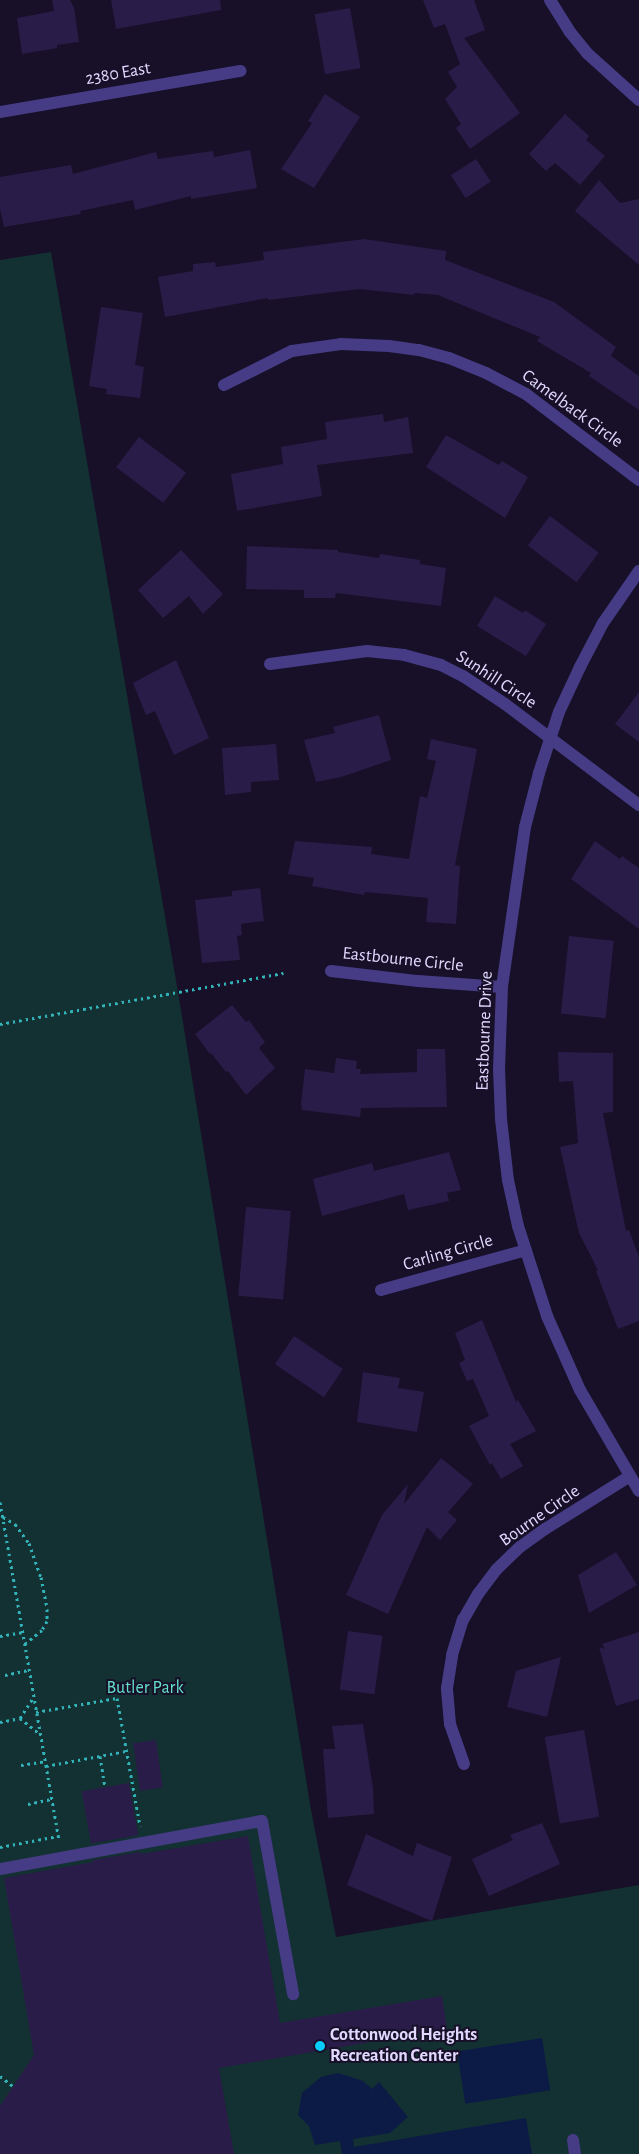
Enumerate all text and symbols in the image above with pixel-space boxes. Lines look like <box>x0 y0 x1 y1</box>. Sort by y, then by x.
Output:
street label: 2380 East <box>84 58 152 90</box>
street label: Camelback Circle <box>517 365 627 453</box>
street label: Sunhill Circle <box>452 646 540 714</box>
street label: Eastbourne Circle <box>341 943 465 977</box>
street label: Eastbourne Drive <box>472 971 498 1091</box>
street label: Carling Circle <box>401 1230 495 1276</box>
street label: Bourne Circle <box>496 1481 584 1551</box>
park label: Butler Park <box>106 1677 184 1699</box>
place label: Cottonwood Heights Recreation Center <box>330 2025 477 2068</box>
marker: Cottonwood Heights Recreation Center <box>314 2040 326 2052</box>

